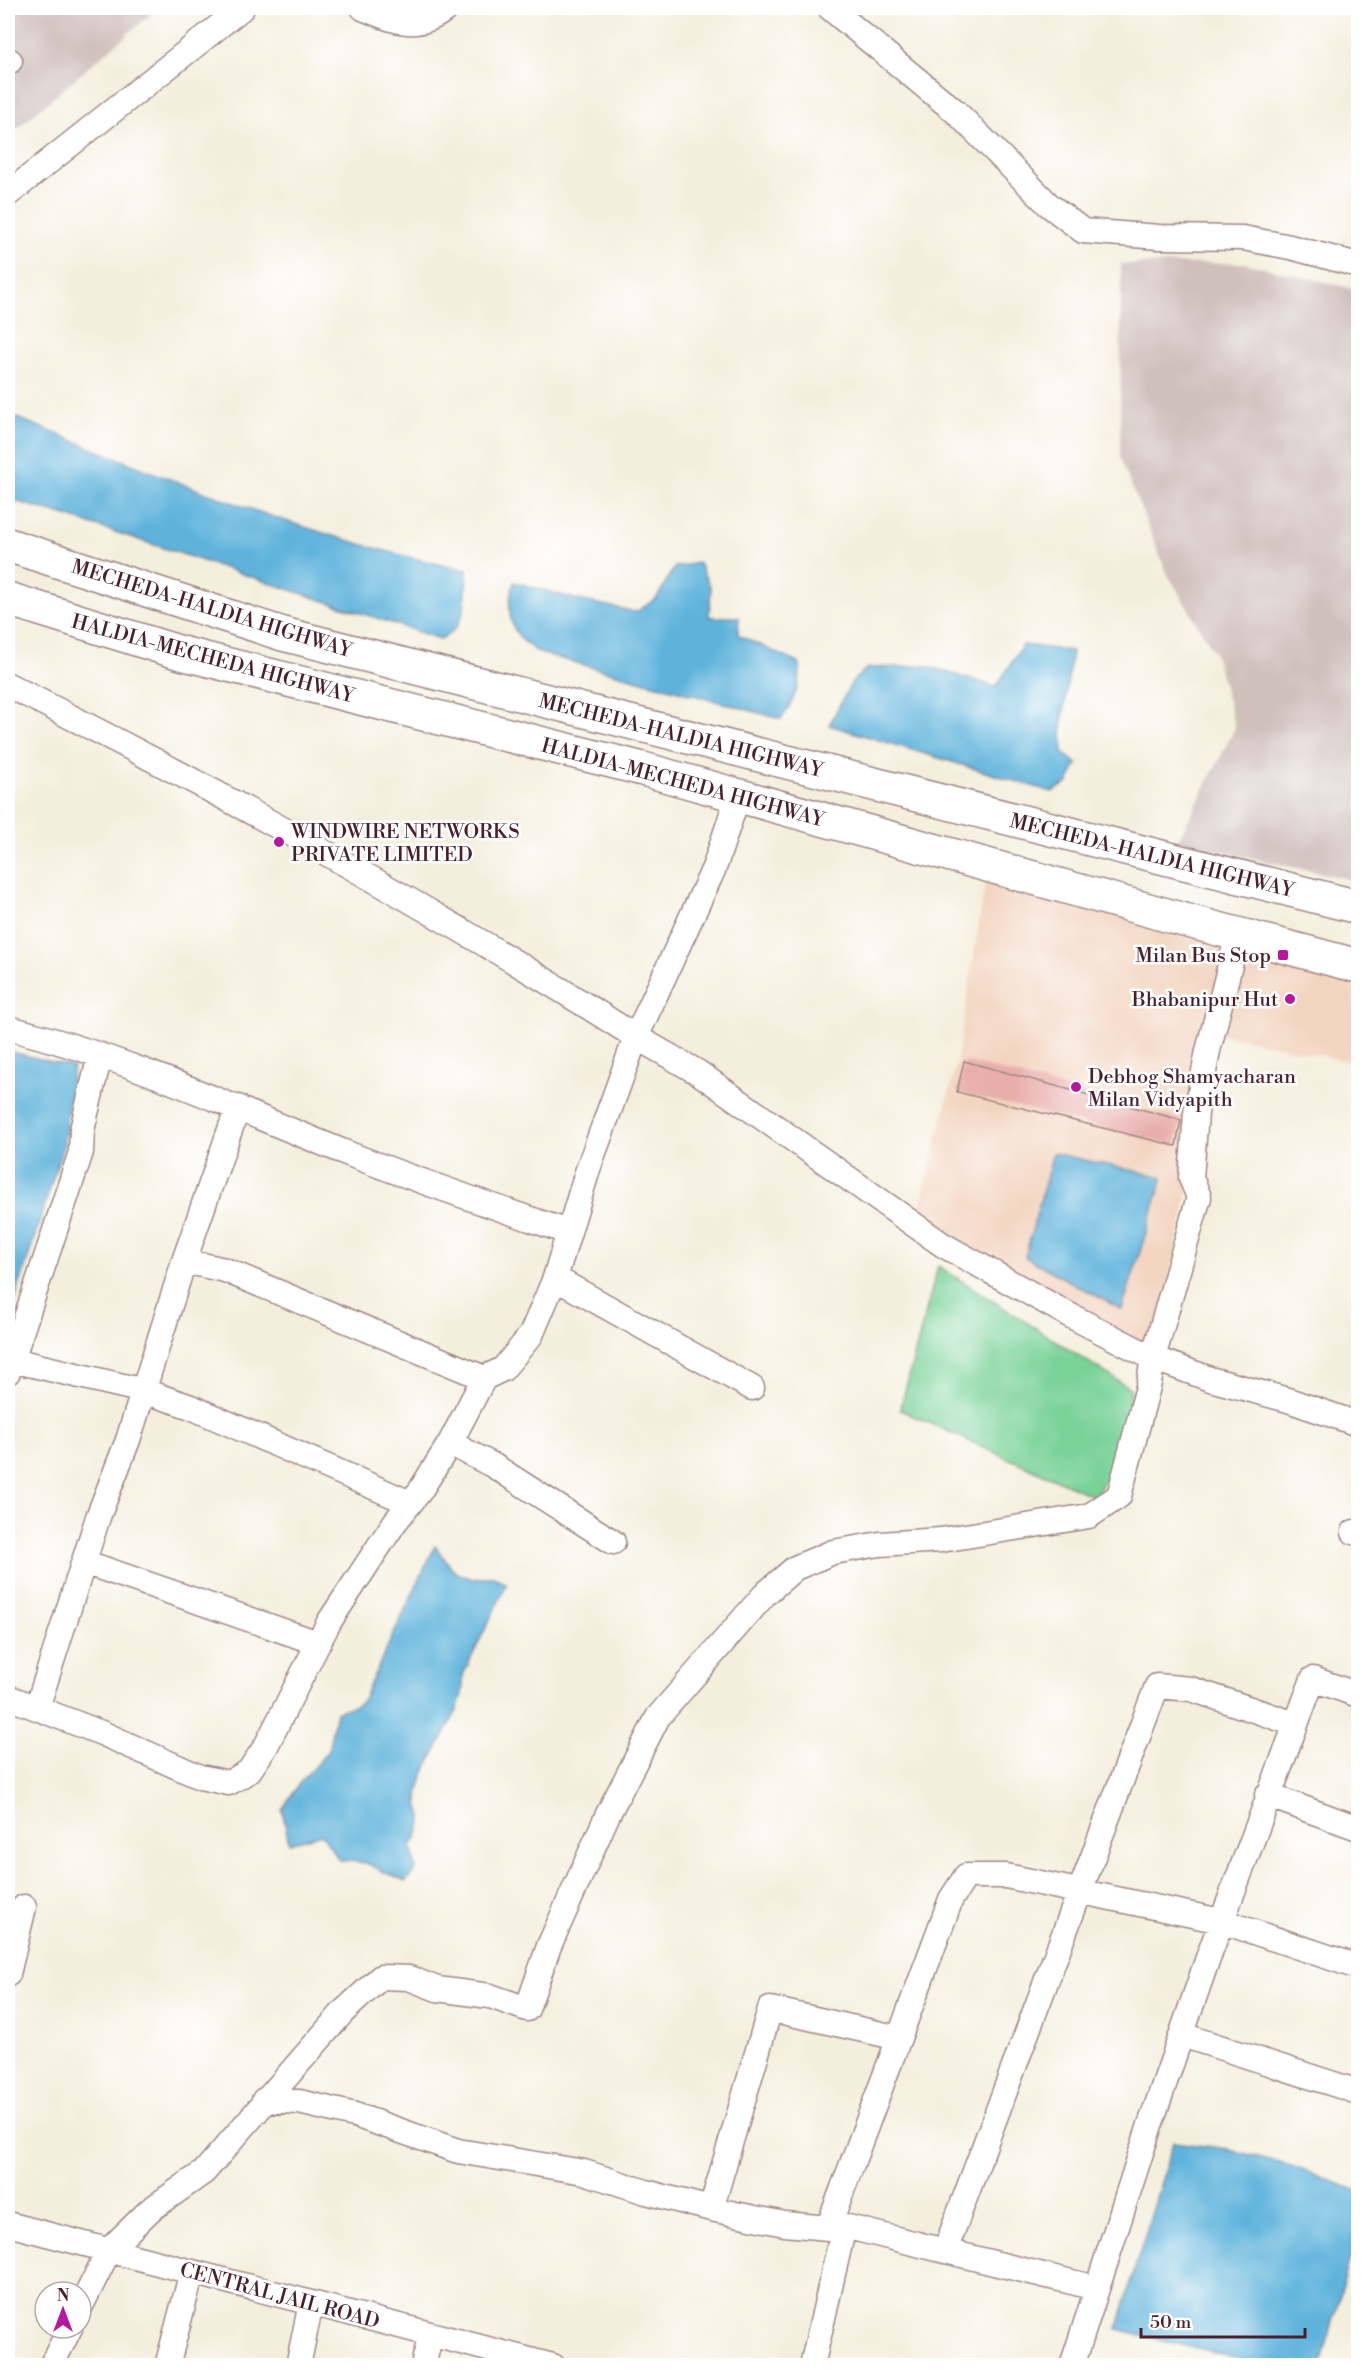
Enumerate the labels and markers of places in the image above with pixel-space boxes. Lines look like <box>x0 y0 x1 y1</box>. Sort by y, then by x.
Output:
place label: WINDWIRE NETWORKS PRIVATE LIMITED <box>290 820 520 868</box>
marker: WINDWIRE NETWORKS PRIVATE LIMITED <box>272 835 286 849</box>
place label: Milan Bus Stop <box>1135 944 1271 969</box>
marker: Milan Bus Stop <box>1276 948 1290 962</box>
place label: Bhabanipur Hut <box>1131 988 1278 1013</box>
marker: Bhabanipur Hut <box>1283 992 1297 1006</box>
place label: Debhog Shamyacharan Milan Vidyapith <box>1088 1065 1296 1113</box>
marker: Debhog Shamyacharan Milan Vidyapith <box>1069 1080 1083 1094</box>

